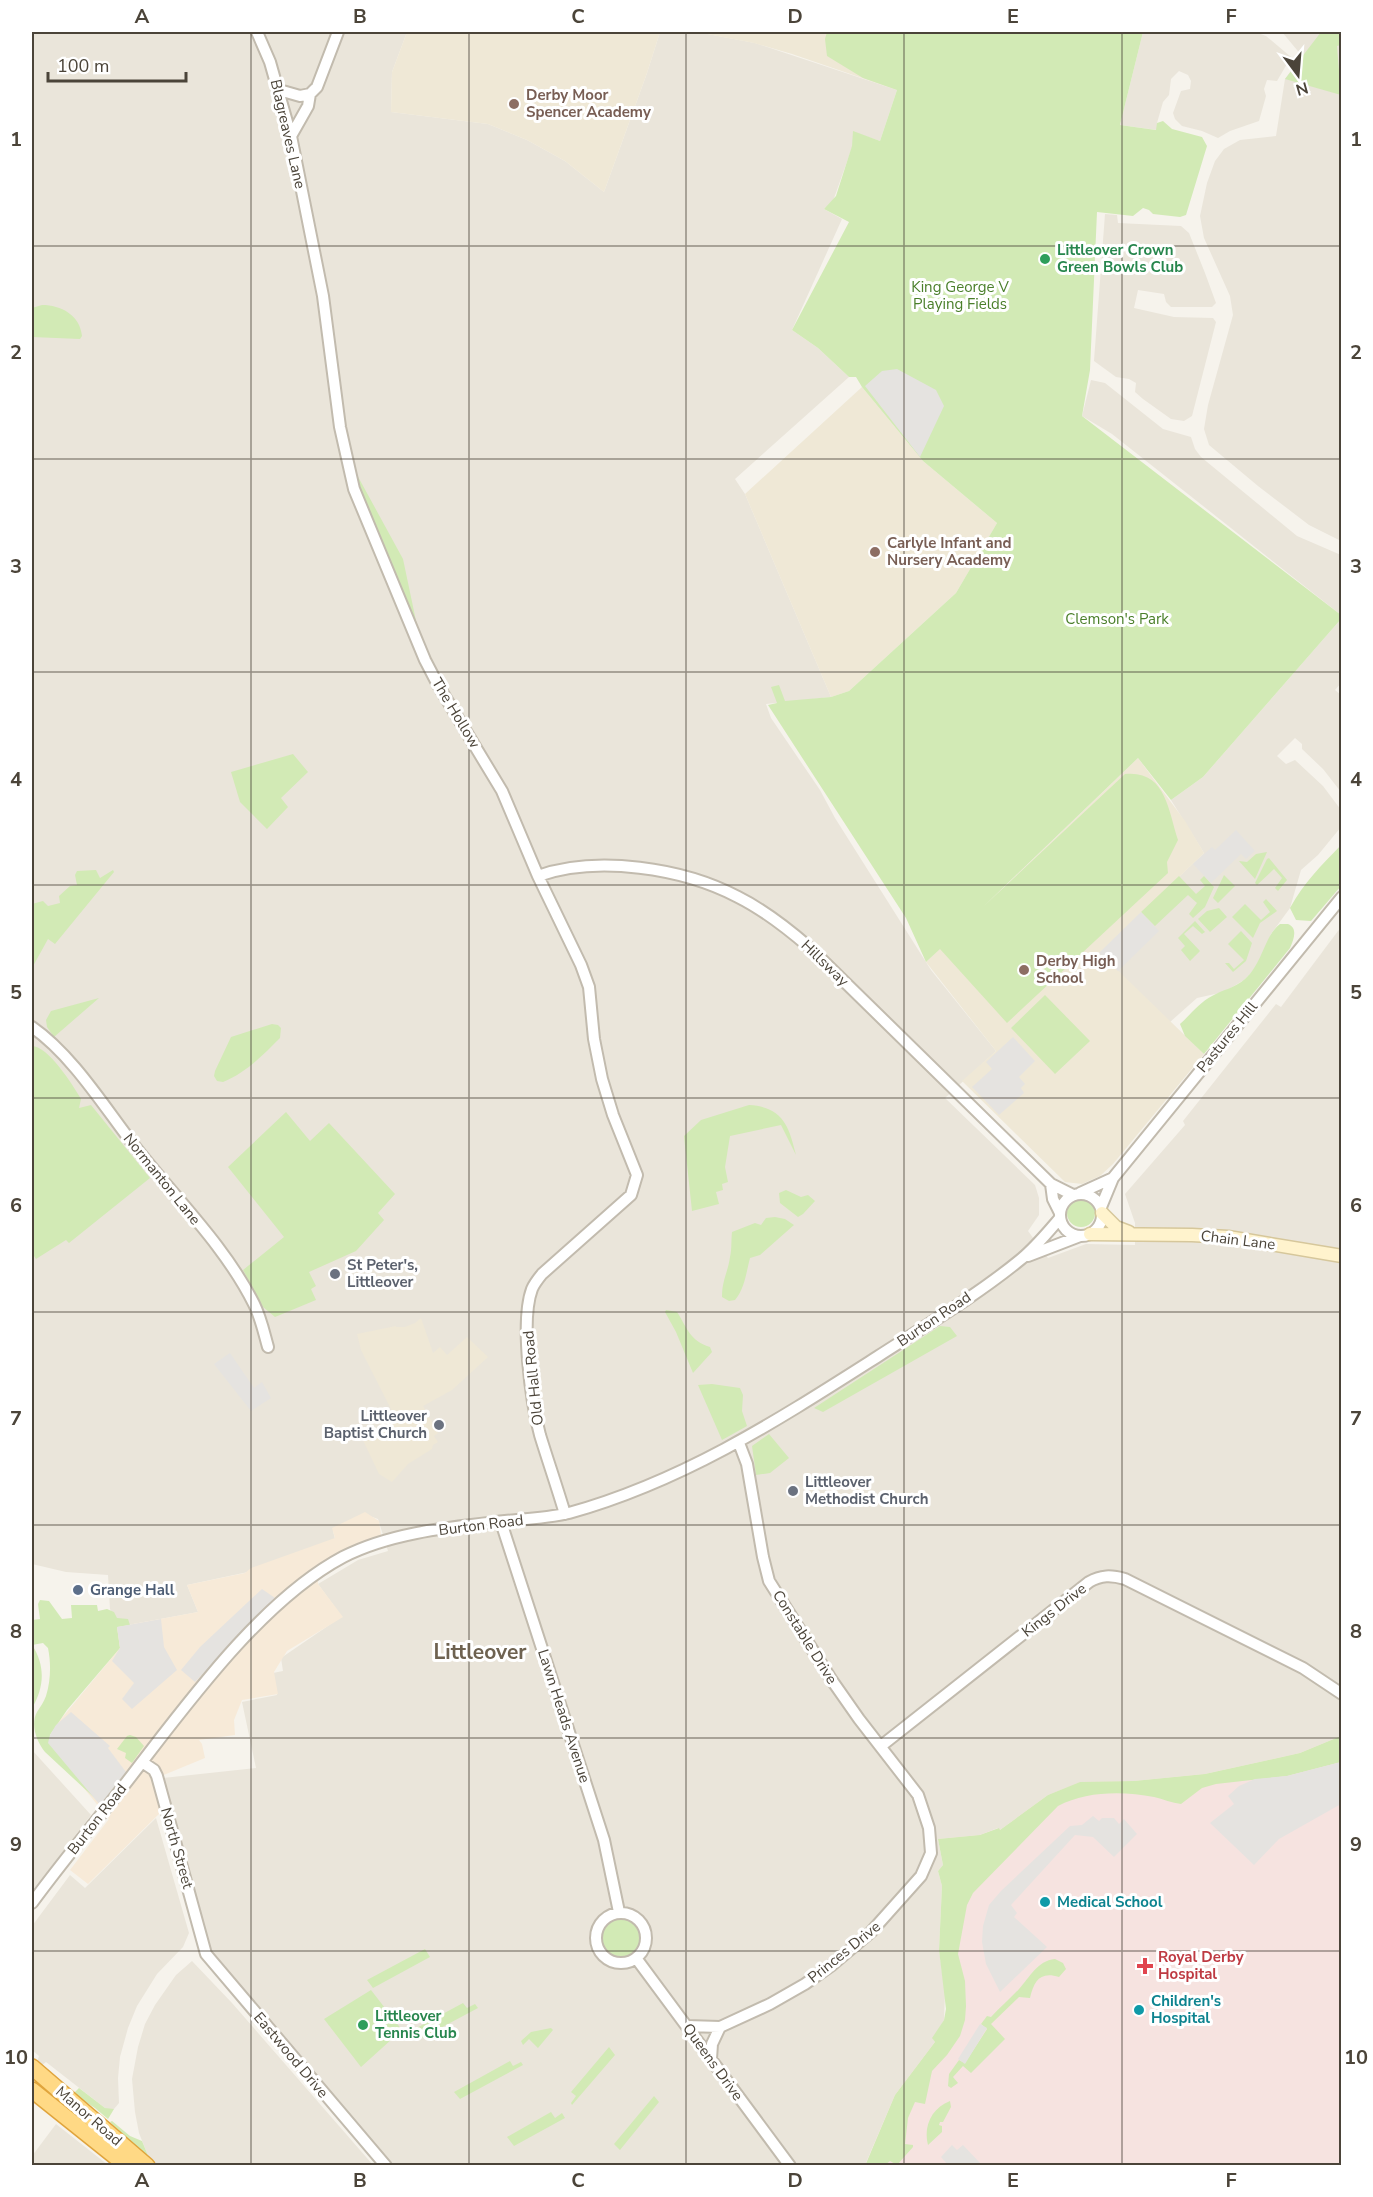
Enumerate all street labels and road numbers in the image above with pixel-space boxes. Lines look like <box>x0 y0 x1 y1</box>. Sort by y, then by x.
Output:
street label: Blagreaves Lane <box>266 77 310 191</box>
street label: The Hollow <box>427 674 485 752</box>
street label: Hillsway <box>797 935 853 991</box>
street label: Pastures Hill <box>1192 997 1262 1077</box>
street label: Normanton Lane <box>119 1129 205 1229</box>
street label: Chain Lane <box>1200 1226 1276 1254</box>
street label: Burton Road <box>893 1287 975 1351</box>
street label: Old Hall Road <box>518 1329 548 1427</box>
street label: Burton Road <box>438 1510 524 1540</box>
street label: Kings Drive <box>1018 1578 1090 1642</box>
street label: Constable Drive <box>768 1586 842 1688</box>
street label: Lawn Heads Avenue <box>533 1647 595 1785</box>
street label: Burton Road <box>63 1779 131 1859</box>
street label: North Street <box>156 1805 198 1892</box>
street label: Princes Drive <box>803 1916 885 1988</box>
street label: Eastwood Drive <box>249 2008 333 2102</box>
street label: Queens Drive <box>678 2019 748 2105</box>
street label: Manor Road <box>52 2082 126 2150</box>

